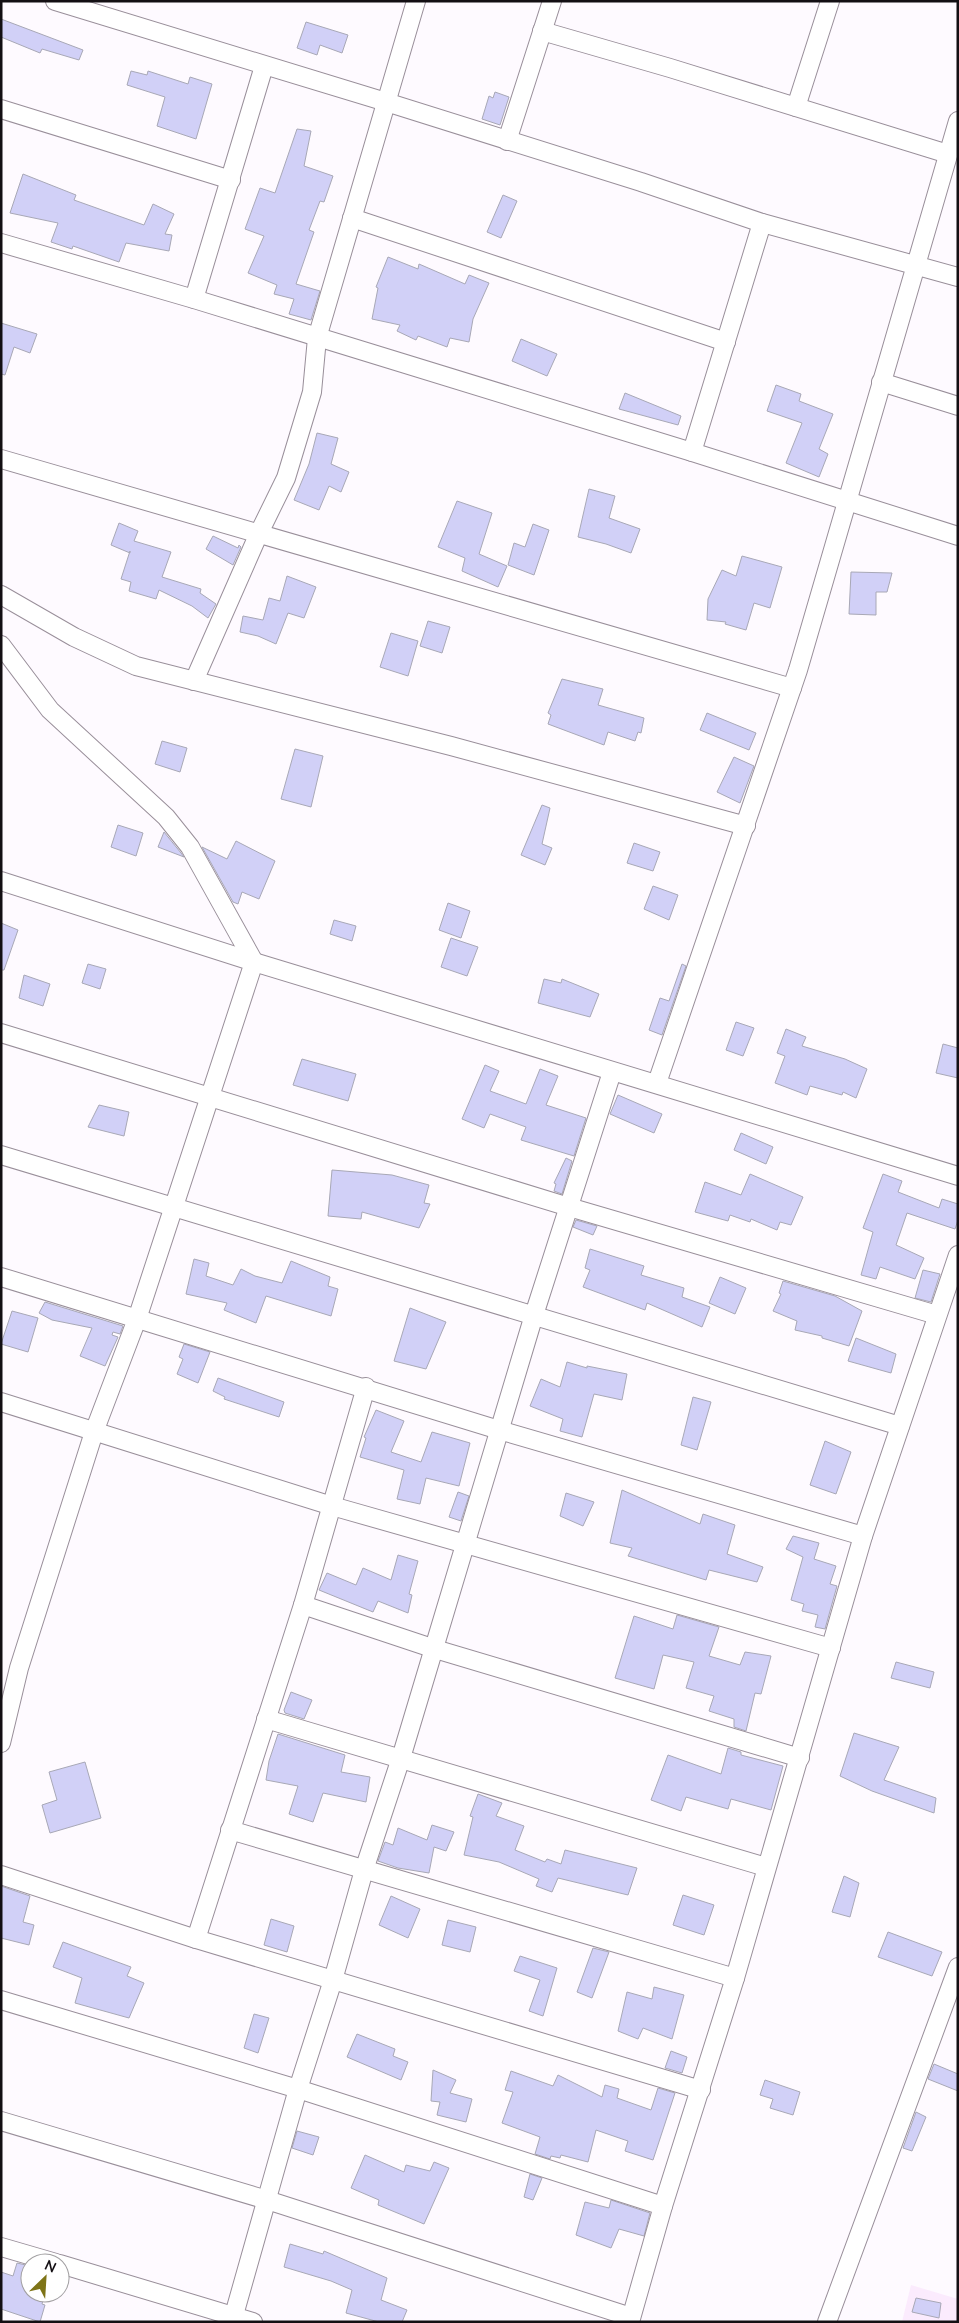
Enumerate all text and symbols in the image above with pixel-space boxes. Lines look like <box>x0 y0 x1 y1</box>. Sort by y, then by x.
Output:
north arrow <box>20 2253 70 2303</box>
text: N <box>42 2256 59 2276</box>

